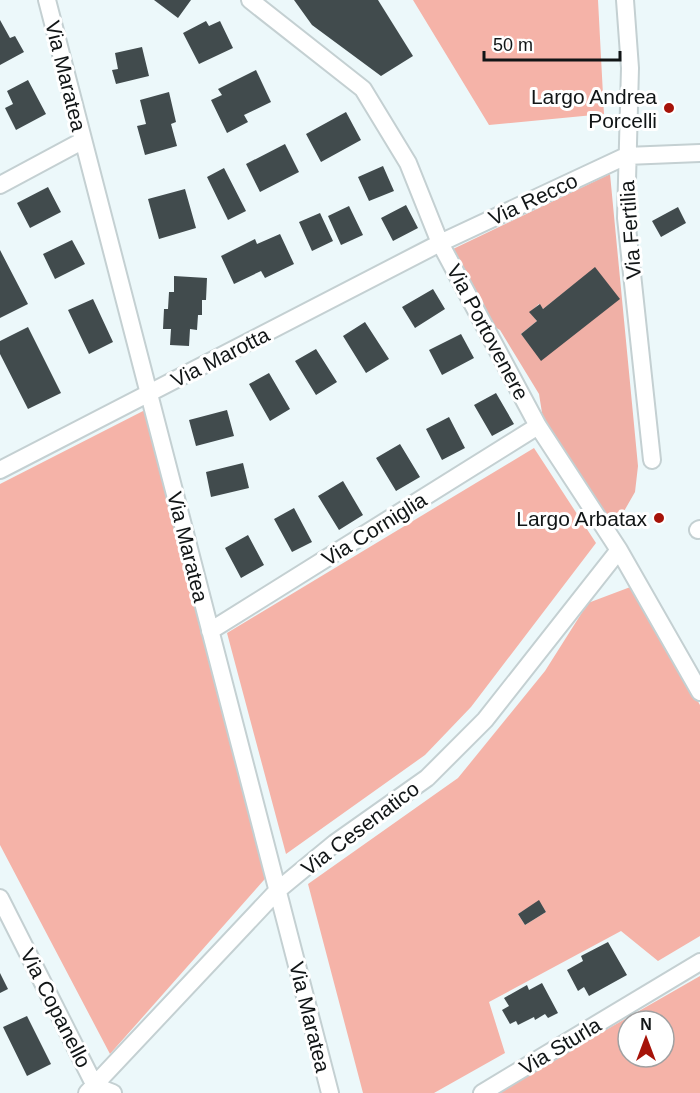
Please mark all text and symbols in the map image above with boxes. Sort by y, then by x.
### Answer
street label: Via Maratea [41,18,91,134]
scale bar [484,24,620,62]
text: 50 m [493,35,533,55]
place label: Largo Andrea Porcelli [531,85,657,132]
marker: Largo Andrea Porcelli [662,101,676,115]
street label: Via Recco [485,168,581,230]
street label: Via Fertilia [615,180,645,280]
street label: Via Portovenere [443,260,533,404]
street label: Via Marotta [167,322,273,392]
street label: Via Corniglia [318,488,431,570]
street label: Via Maratea [163,489,213,605]
place label: Largo Arbatax [516,507,647,530]
marker: Largo Arbatax [652,511,666,525]
street label: Via Cesenatico [297,776,423,880]
street label: Via Copanello [16,945,96,1071]
street label: Via Maratea [285,959,335,1075]
north arrow [616,1009,676,1069]
street label: Via Sturla [515,1013,605,1079]
text: N [640,1016,652,1033]

